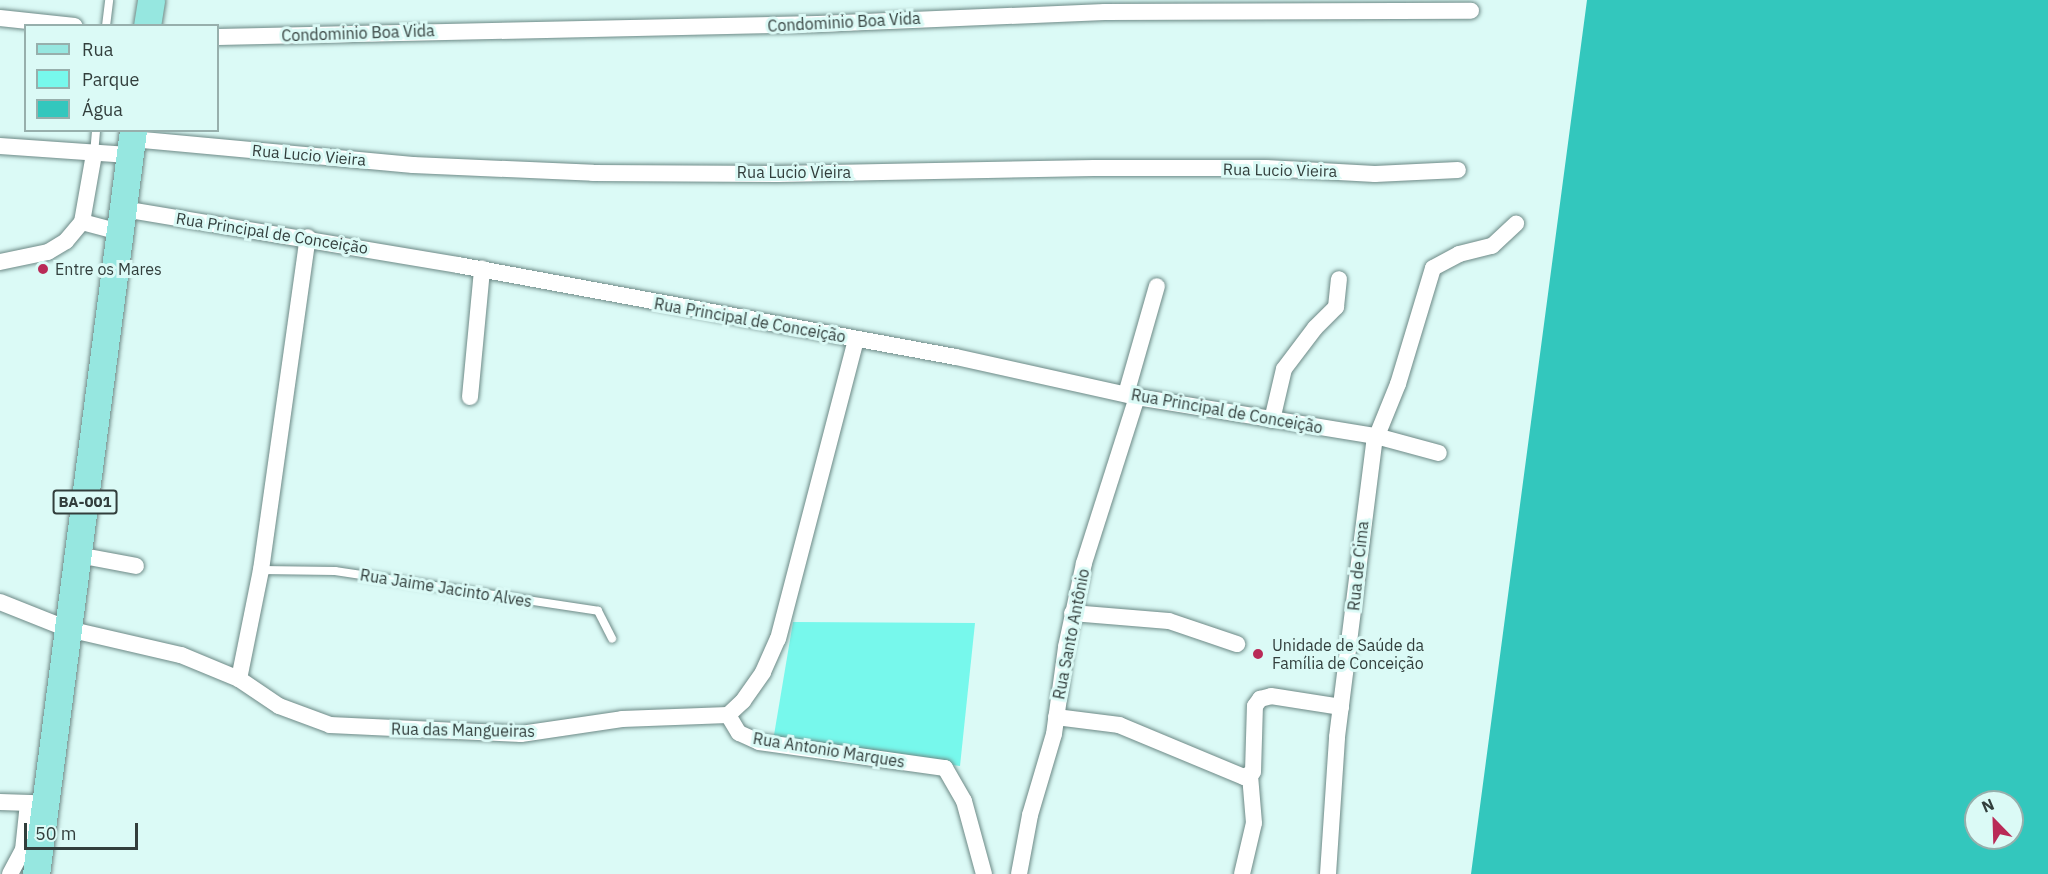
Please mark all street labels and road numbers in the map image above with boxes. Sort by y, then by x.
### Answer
street label: Condominio Boa Vida [767,8,921,36]
street label: Condominio Boa Vida [281,21,435,45]
street label: Rua Lucio Vieira [251,140,367,170]
street label: Rua Lucio Vieira [1223,159,1337,181]
street label: Rua Lucio Vieira [737,162,851,182]
street label: Rua Principal de Conceição [175,208,369,258]
street label: Rua Principal de Conceição [653,294,847,346]
street label: Rua Principal de Conceição [1130,385,1324,437]
road number: BA-001 [52,490,118,514]
street label: Rua de Cima [1344,520,1372,612]
street label: Rua Jaime Jacinto Alves [359,565,533,611]
street label: Rua Santo Antônio [1049,567,1093,701]
street label: Rua das Mangueiras [391,719,535,741]
street label: Rua Antonio Marques [752,729,906,771]

